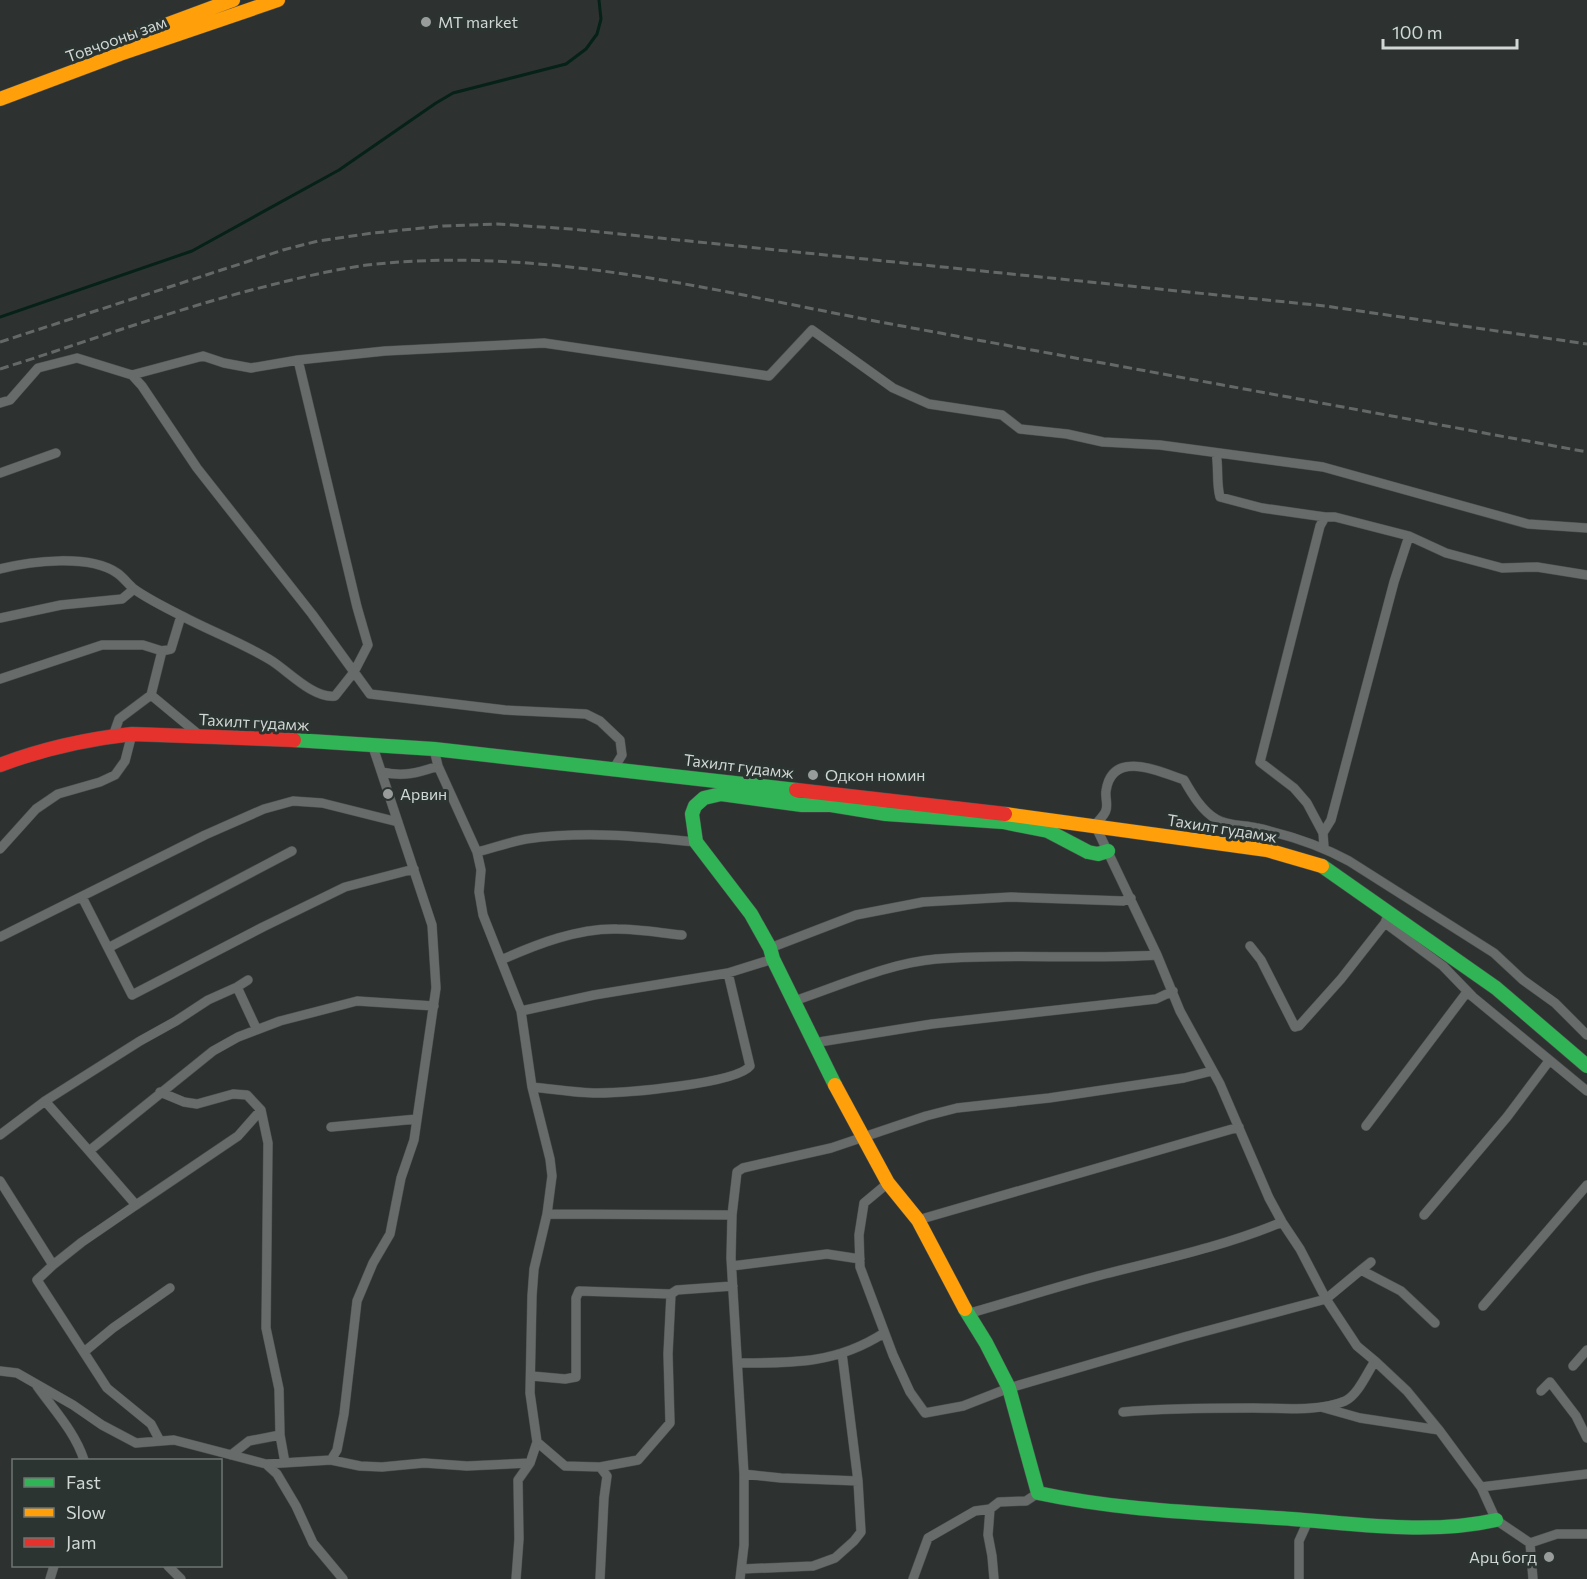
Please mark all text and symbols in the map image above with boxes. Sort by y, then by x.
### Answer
street label: Товчооны зам [63,11,169,66]
place label: MT market [438,12,518,31]
scale bar [1383,12,1516,50]
marker: MT market [419,15,433,29]
text: 100 m [1392,21,1442,43]
street label: Тахилт гудамж [198,709,310,734]
street label: Тахилт гудамж [683,749,796,782]
place label: Одкон номин [825,765,925,784]
marker: Одкон номин [806,768,820,782]
place label: Арвин [400,784,447,803]
marker: Арвин [381,787,395,801]
street label: Тахилт гудамж [1166,809,1279,846]
legend [12,1459,222,1567]
text: Fast [66,1471,101,1493]
text: Slow [66,1501,106,1523]
text: Jam [66,1531,96,1553]
place label: Арц богд [1469,1547,1538,1566]
marker: Арц богд [1542,1550,1556,1564]

